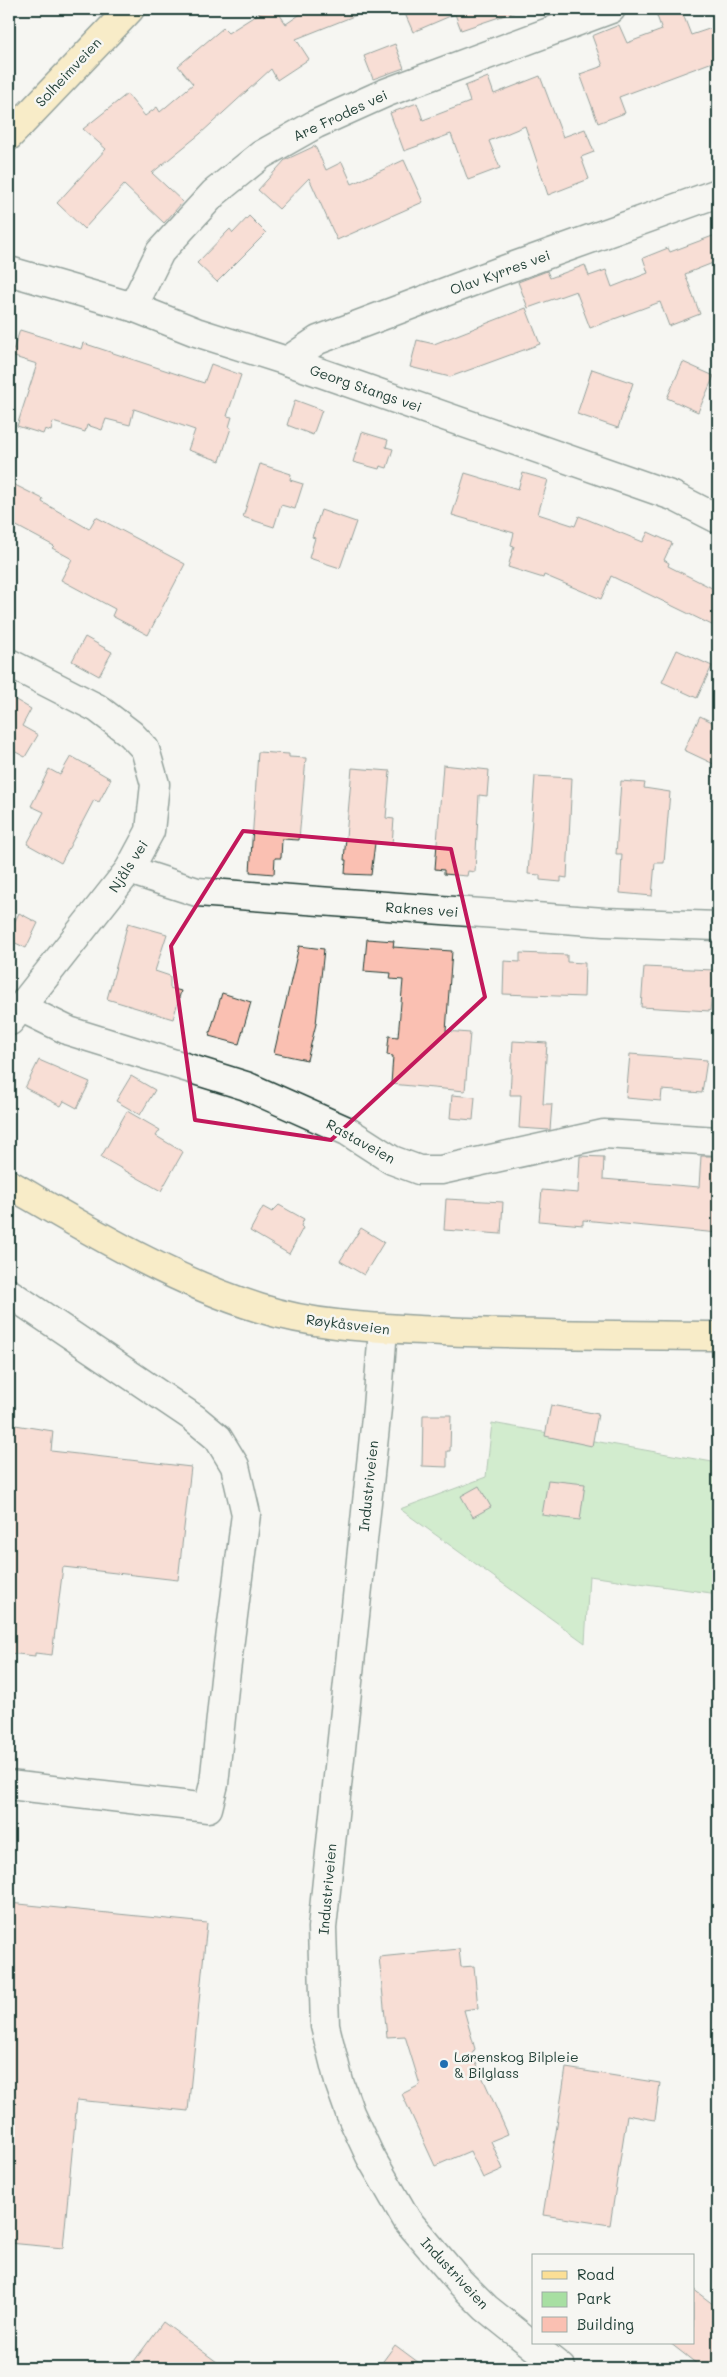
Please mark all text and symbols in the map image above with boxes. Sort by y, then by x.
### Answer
street label: Solheimveien [31,33,105,111]
street label: Are Frodes vei [290,85,390,145]
street label: Olav Kyrres vei [447,245,553,299]
street label: Georg Stangs vei [307,360,425,416]
street label: Njåls vei [104,836,152,896]
street label: Raknes vei [385,897,459,921]
street label: Rastaveien [323,1114,399,1168]
street label: Røykåsveien [305,1309,391,1339]
street label: Industriveien [354,1440,382,1532]
street label: Industriveien [314,1843,340,1935]
place label: Lørenskog Bilpleie & Bilglass [454,2047,579,2082]
marker: Lørenskog Bilpleie & Bilglass [438,2058,450,2070]
street label: Industriveien [417,2233,493,2313]
legend [532,2254,694,2344]
text: Road [577,2264,614,2284]
text: Park [577,2288,611,2308]
text: Building [577,2314,634,2334]

